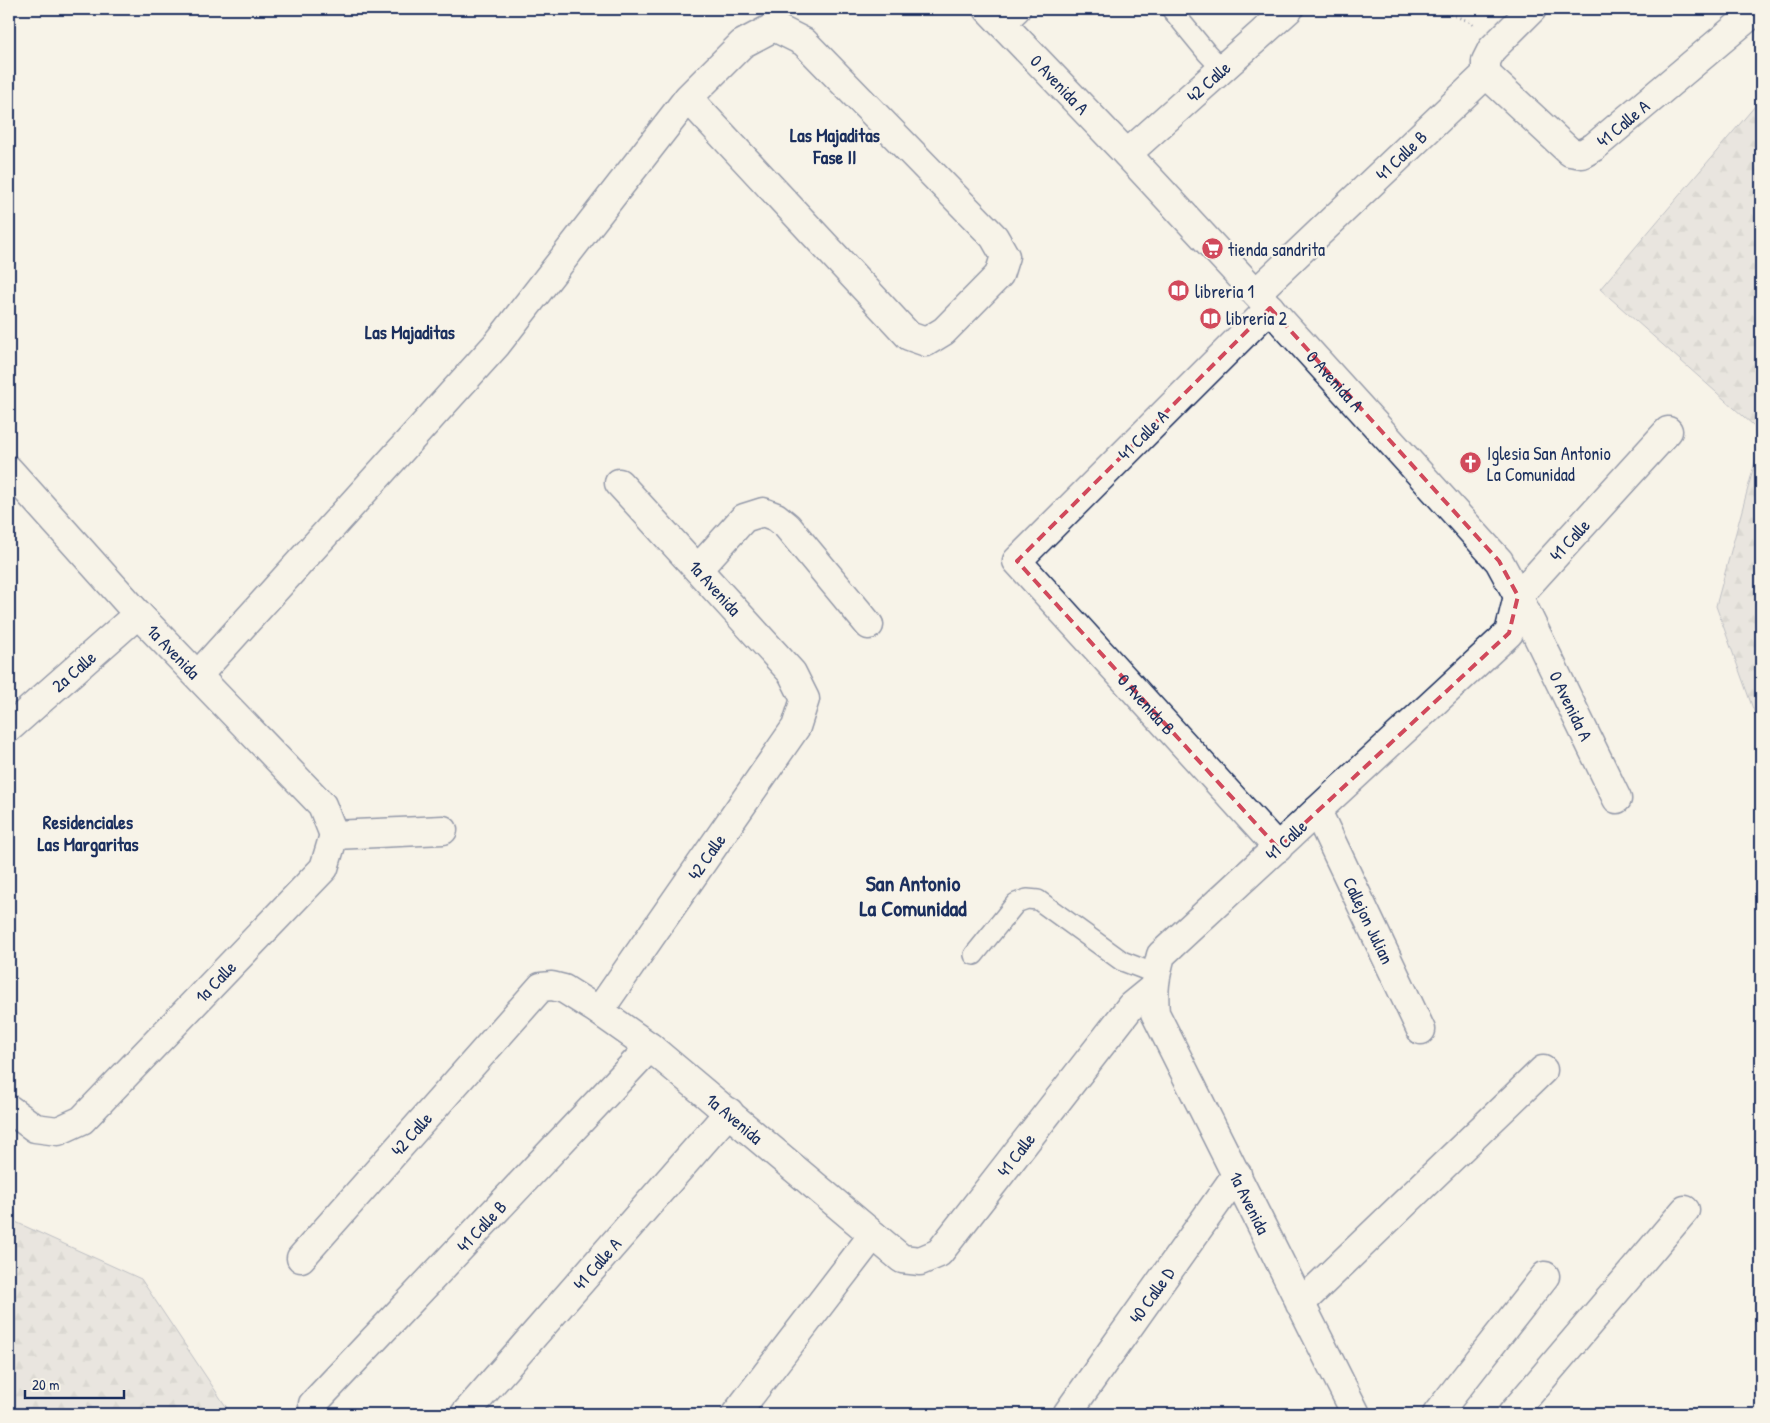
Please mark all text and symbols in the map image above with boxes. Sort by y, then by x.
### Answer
street label: 0 Avenida A [1025,48,1095,120]
street label: 42 Calle [1181,55,1236,108]
street label: 41 Calle A [1591,93,1655,153]
district label: Las Majaditas Fase II [790,122,881,170]
street label: 41 Calle B [1370,124,1432,186]
supermarket icon: tienda sandrita [1200,237,1224,261]
place label: tienda sandrita [1228,237,1325,262]
library icon: libreria 1 [1167,279,1191,303]
place label: libreria 1 [1195,279,1254,304]
library icon: libreria 2 [1198,306,1222,330]
place label: libreria 2 [1226,306,1287,331]
district label: Las Majaditas [365,319,456,345]
street label: 0 Avenida A [1301,345,1370,417]
street label: 41 Calle A [1112,404,1174,466]
place label: Iglesia San Antonio La Comunidad [1487,441,1611,487]
church icon: Iglesia San Antonio La Comunidad [1459,451,1483,475]
street label: 41 Calle [1543,513,1595,566]
street label: 1a Avenida [683,555,747,621]
street label: 1a Avenida [142,618,206,684]
street label: 2a Calle [46,645,101,697]
street label: 0 Avenida A [1543,667,1599,745]
street label: 0 Avenida B [1113,668,1181,740]
district label: Residenciales Las Margaritas [37,809,139,858]
street label: 41 Calle [1259,814,1313,866]
street label: 42 Calle [681,828,731,885]
district label: San Antonio La Comunidad [859,868,967,923]
street label: Callejon Julian [1338,873,1400,968]
street label: 1a Calle [189,955,241,1008]
street label: 1a Avenida [701,1087,769,1150]
street label: 42 Calle [385,1106,437,1161]
street label: 41 Calle [991,1127,1041,1182]
street label: 1a Avenida [1224,1167,1276,1238]
street label: 41 Calle B [451,1195,512,1257]
street label: 41 Calle A [567,1232,627,1295]
street label: 40 Calle D [1123,1261,1180,1328]
scale bar [25,1368,124,1400]
text: 20 m [32,1374,59,1395]

